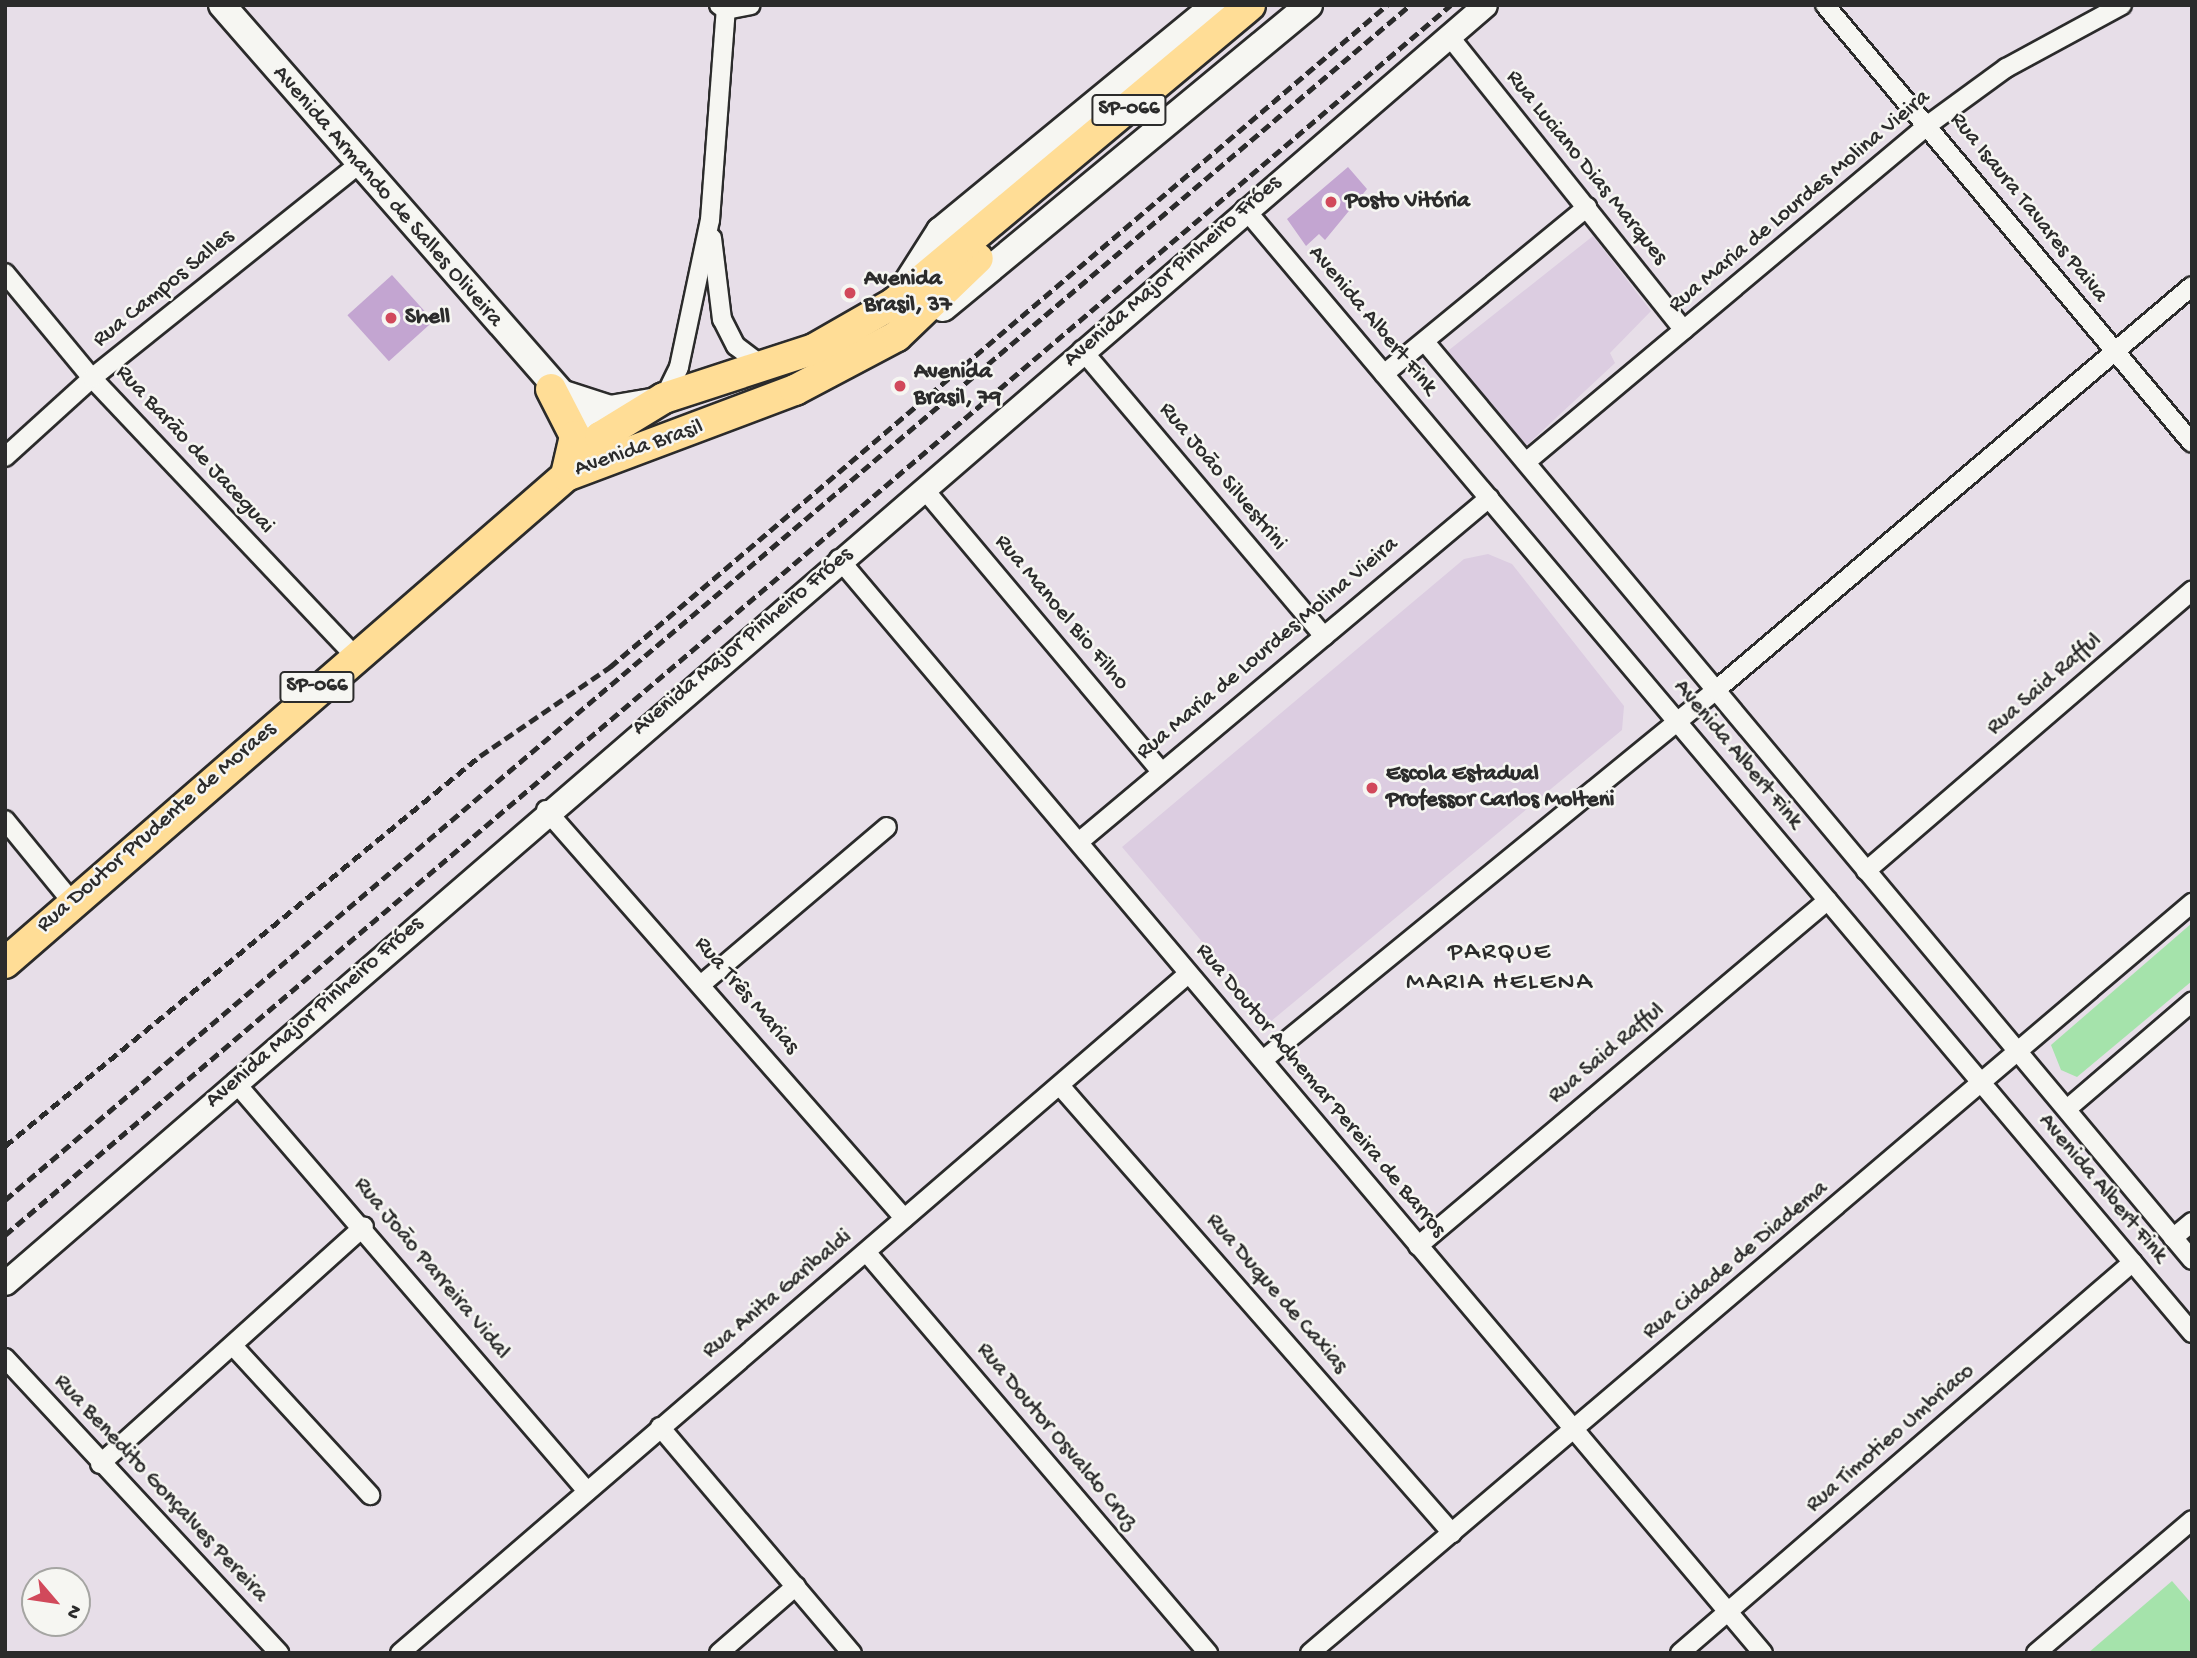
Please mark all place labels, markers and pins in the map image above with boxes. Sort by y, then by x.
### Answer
place label: Posto Vitória [1345,188,1470,216]
marker: Posto Vitória [1323,194,1339,210]
place label: Avenida Brasil, 37 [864,266,952,320]
marker: Avenida Brasil, 37 [842,285,858,301]
place label: Shell [405,304,450,332]
marker: Shell [383,310,399,326]
place label: Avenida Brasil, 79 [914,359,1001,413]
marker: Avenida Brasil, 79 [892,378,908,394]
place label: Escola Estadual Professor Carlos Molteni [1386,761,1615,815]
marker: Escola Estadual Professor Carlos Molteni [1364,780,1380,796]

